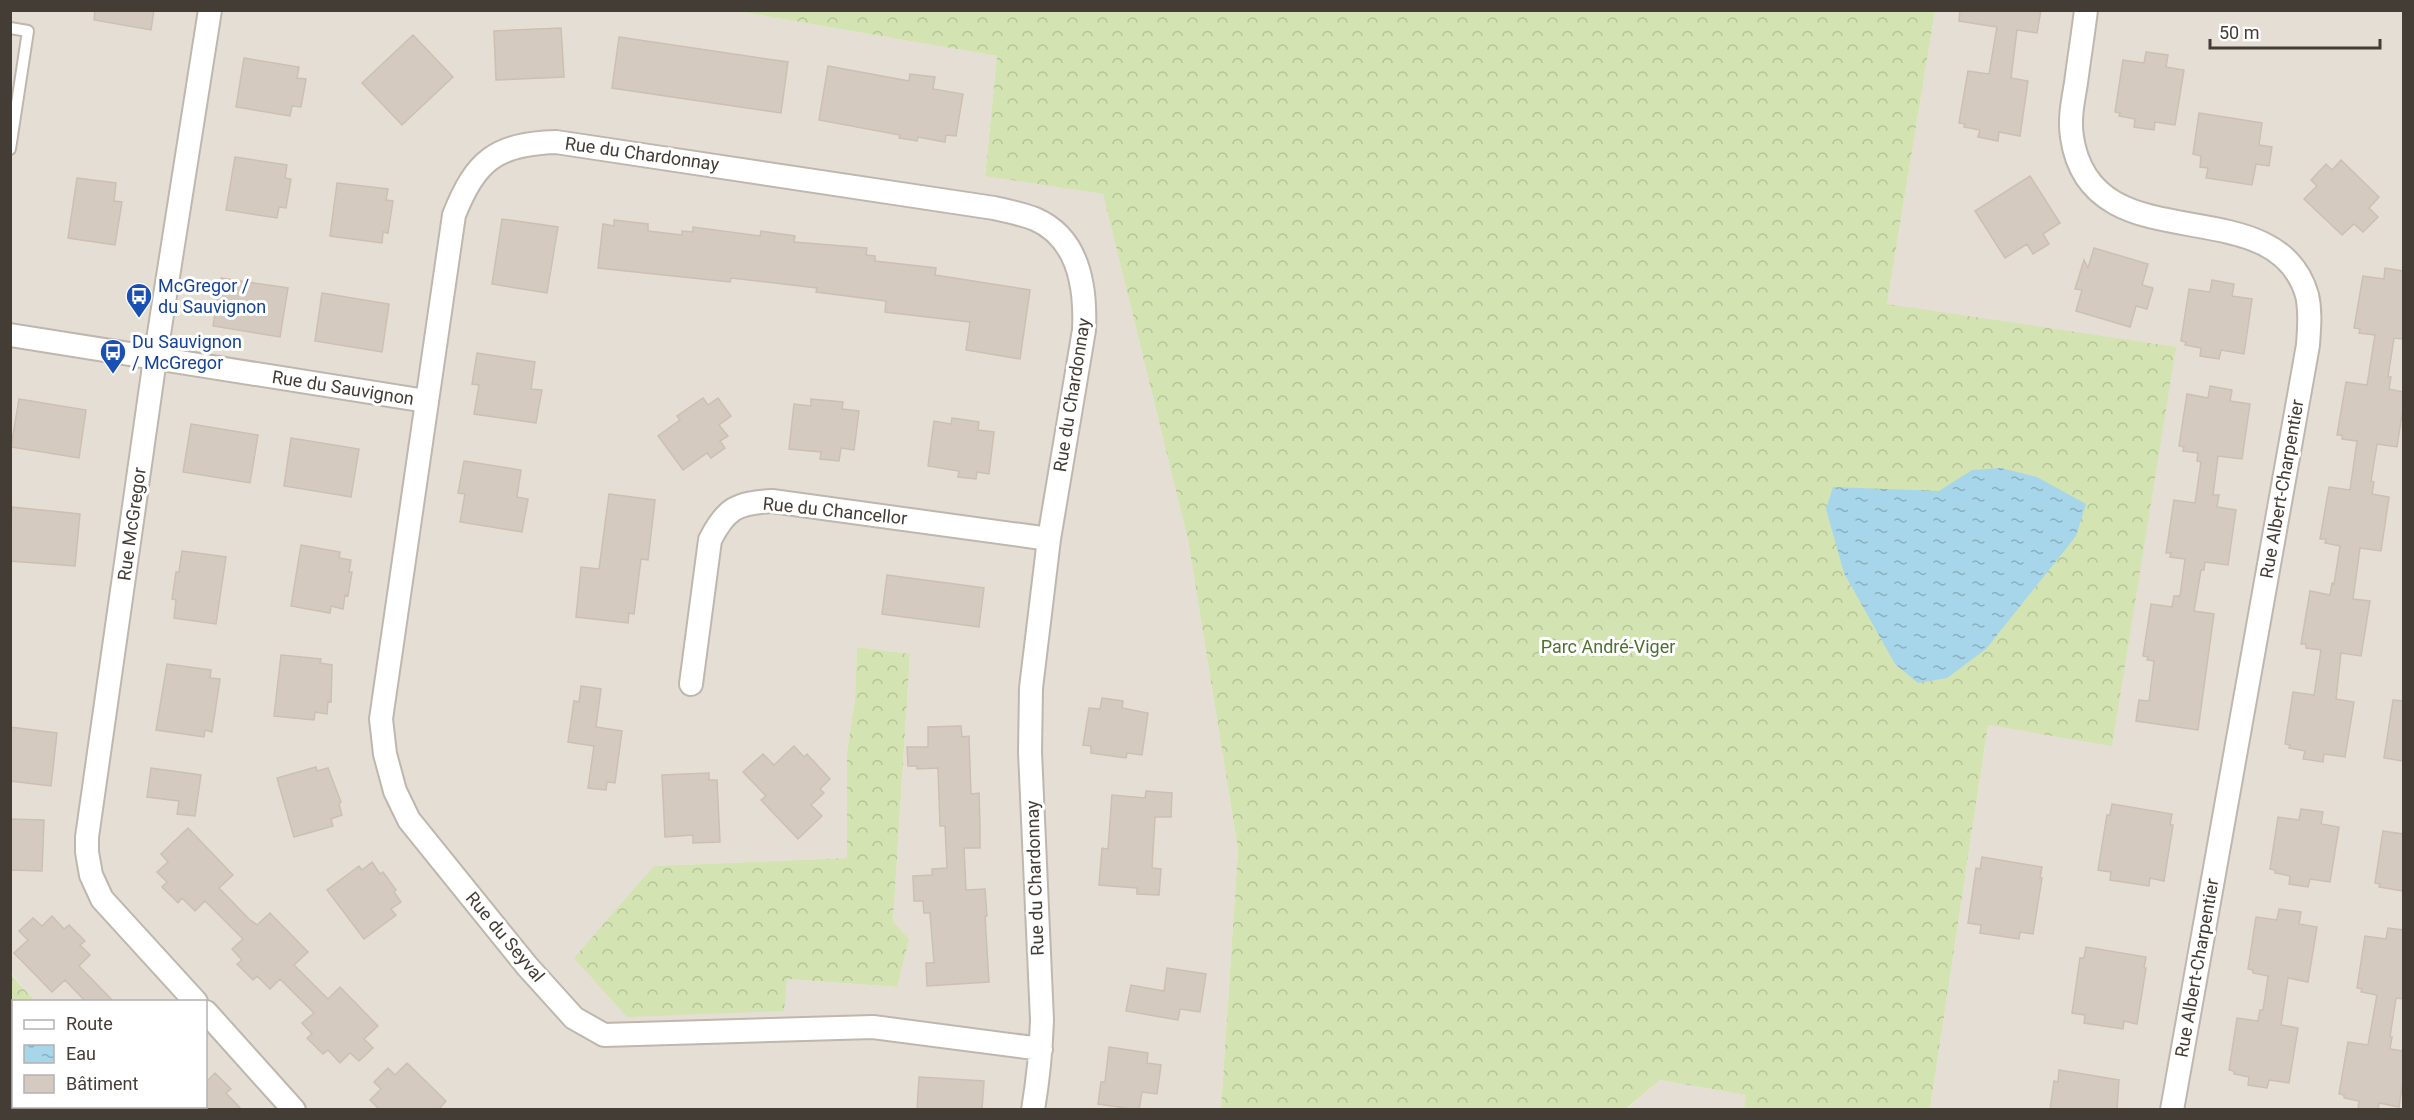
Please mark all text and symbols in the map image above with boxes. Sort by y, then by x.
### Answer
scale bar [2210,12,2380,50]
text: 50 m [2219,22,2259,43]
street label: Rue du Chardonnay [564,132,721,175]
place label: McGregor / du Sauvignon [158,275,266,317]
bus stop icon: McGregor / du Sauvignon [124,281,154,319]
street label: Rue du Chardonnay [1049,316,1094,473]
place label: Du Sauvignon / McGregor [132,331,242,373]
bus stop icon: Du Sauvignon / McGregor [98,337,128,375]
street label: Rue du Sauvignon [271,366,416,409]
street label: Rue Albert-Charpentier [2255,398,2308,580]
street label: Rue McGregor [113,466,150,582]
street label: Rue du Chancellor [762,492,908,529]
park label: Parc André-Viger [1541,636,1675,657]
street label: Rue du Chardonnay [1021,800,1048,956]
street label: Rue Albert-Charpentier [2170,877,2223,1059]
street label: Rue du Seyval [462,887,549,986]
legend [12,1000,207,1108]
text: Route [66,1013,113,1034]
text: Eau [66,1043,96,1064]
text: Bâtiment [66,1073,139,1094]

